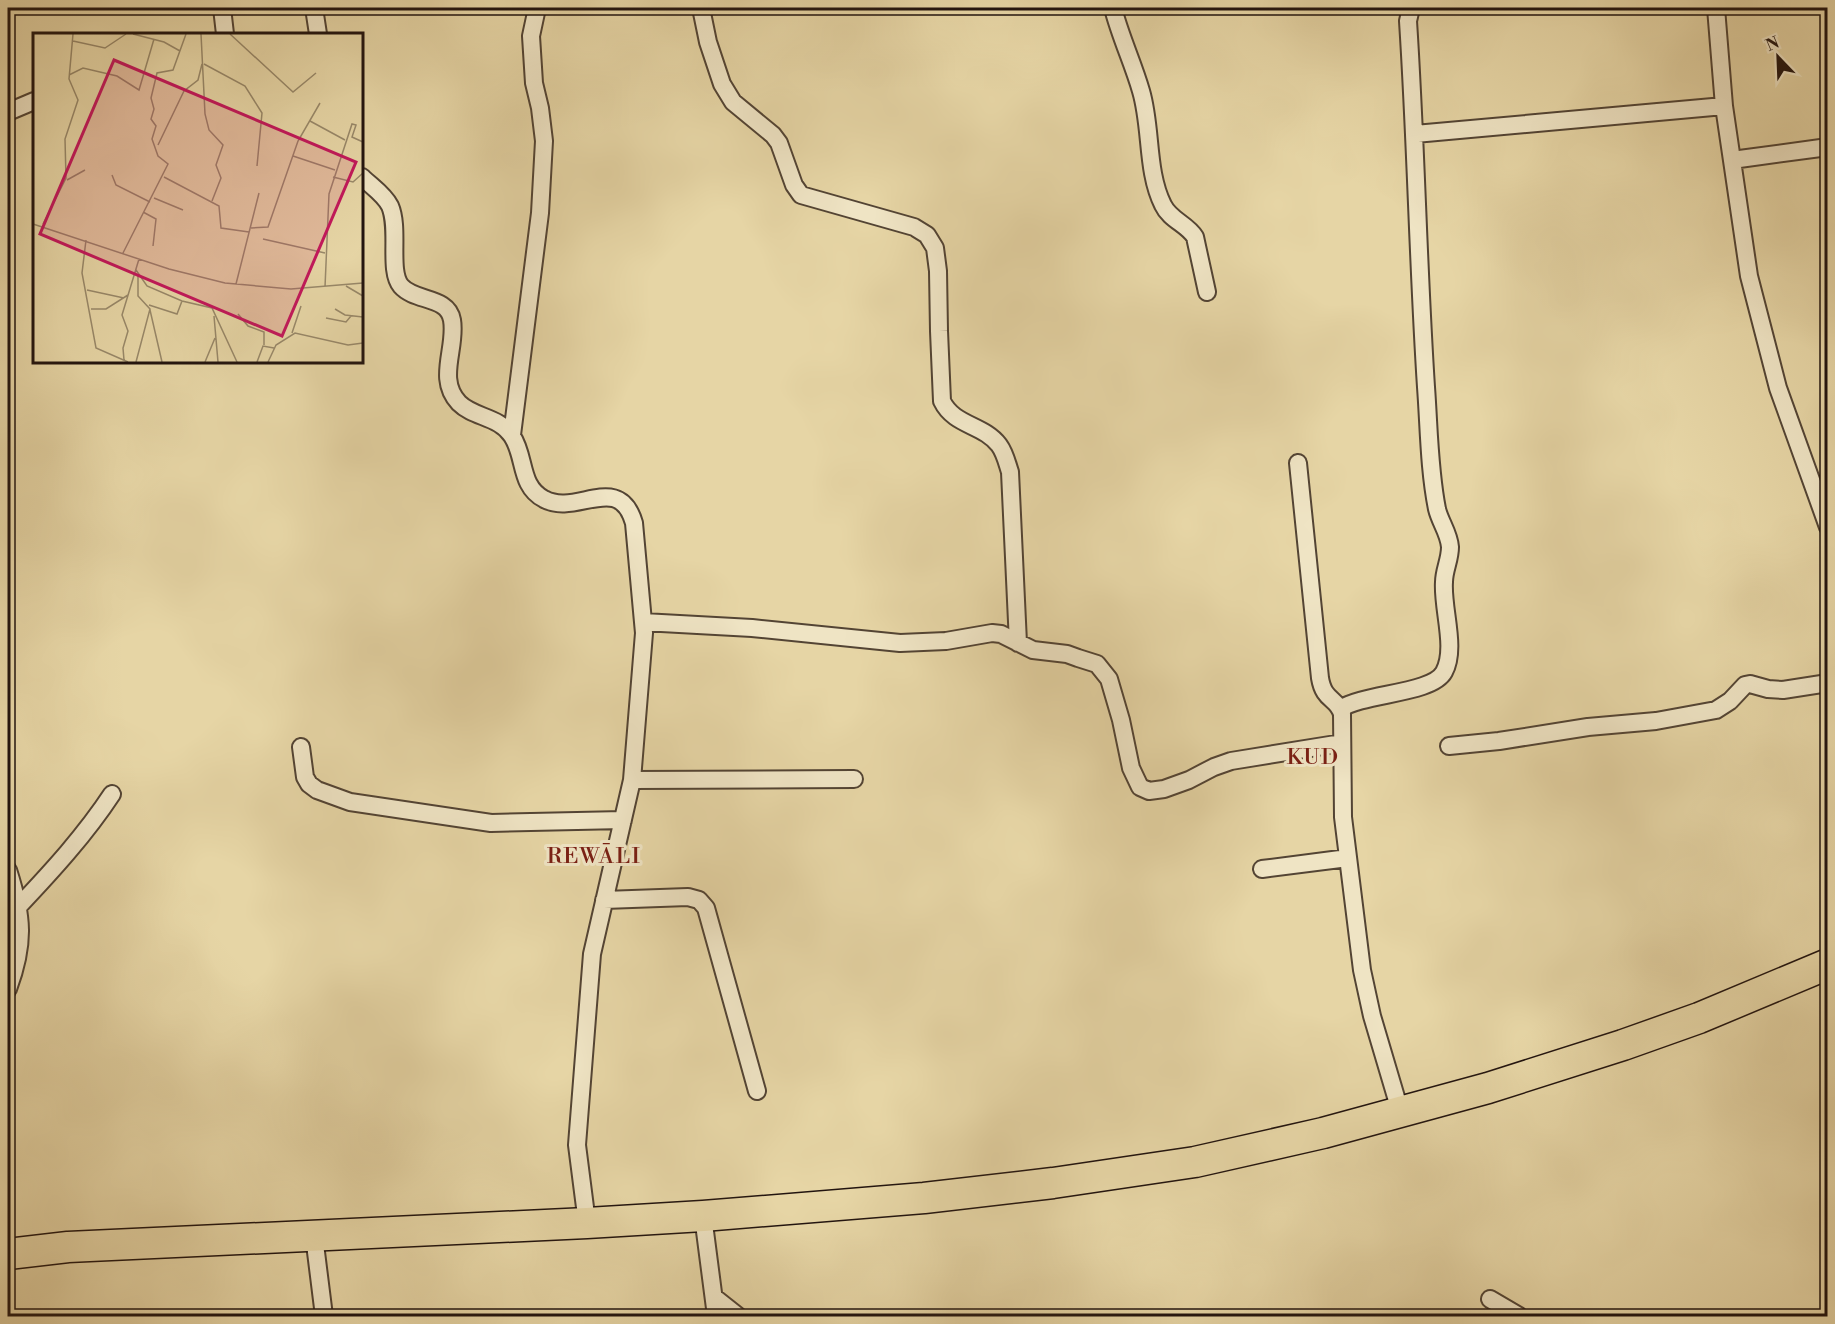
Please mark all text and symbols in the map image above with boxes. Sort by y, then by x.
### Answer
north arrow [1748,27,1808,87]
text: N [1763,32,1783,56]
inset map [33,33,363,363]
district label: KUD [1286,744,1340,771]
district label: REWĀLI [547,842,641,870]

